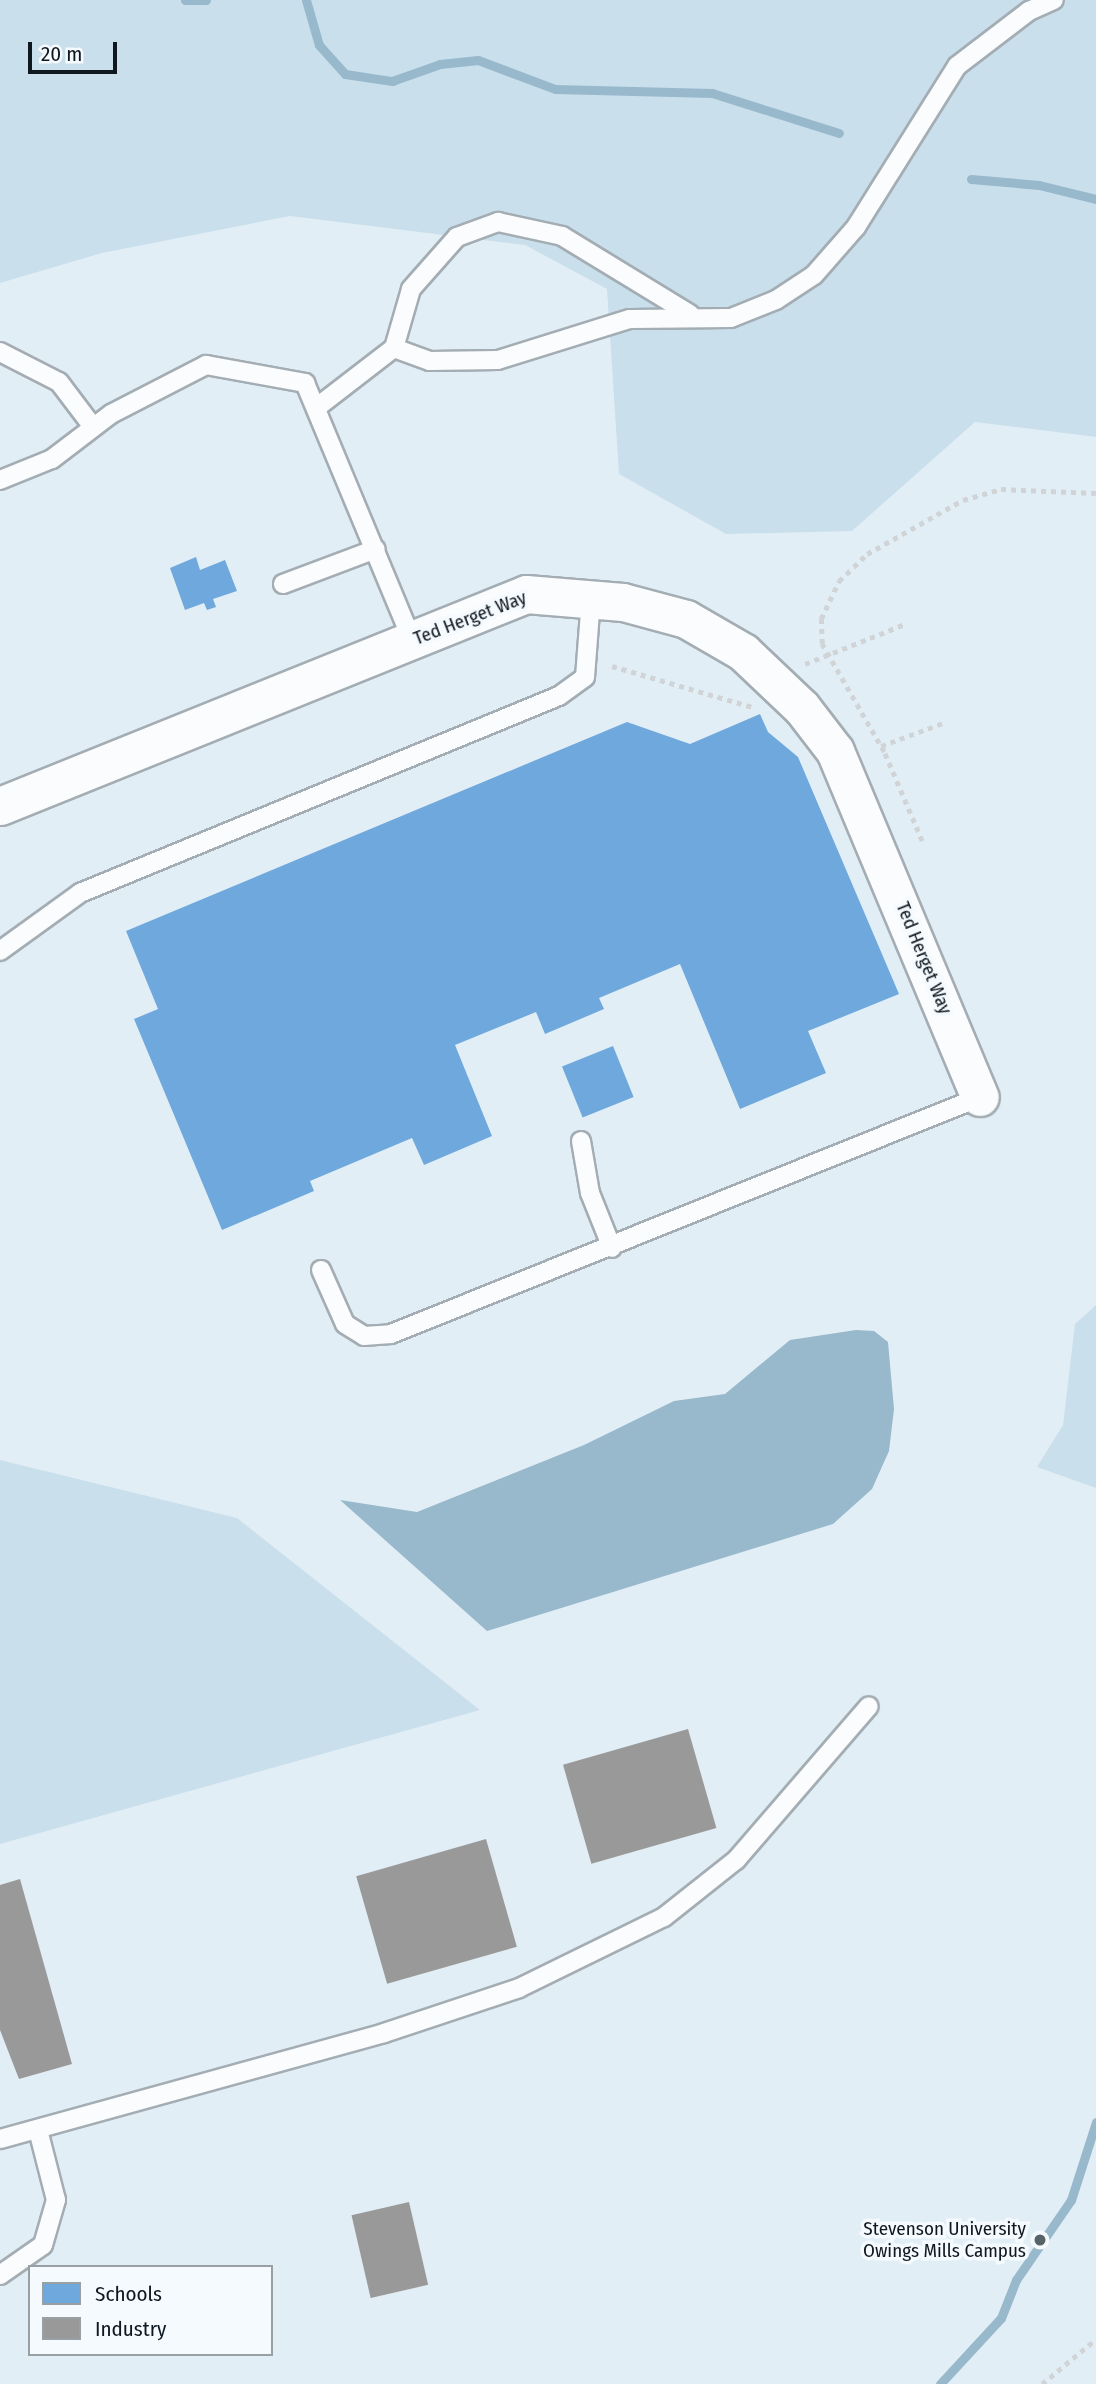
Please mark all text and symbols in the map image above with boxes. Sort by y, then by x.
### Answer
scale bar [32,28,121,72]
text: 20 m [41,41,82,67]
street label: Ted Herget Way [410,586,530,650]
street label: Ted Herget Way [891,899,957,1017]
place label: Stevenson University Owings Mills Campus [863,2218,1026,2262]
marker: Stevenson University Owings Mills Campus [1032,2232,1048,2248]
legend [28,2265,273,2356]
text: Schools [95,2281,162,2307]
text: Industry [95,2316,166,2342]

